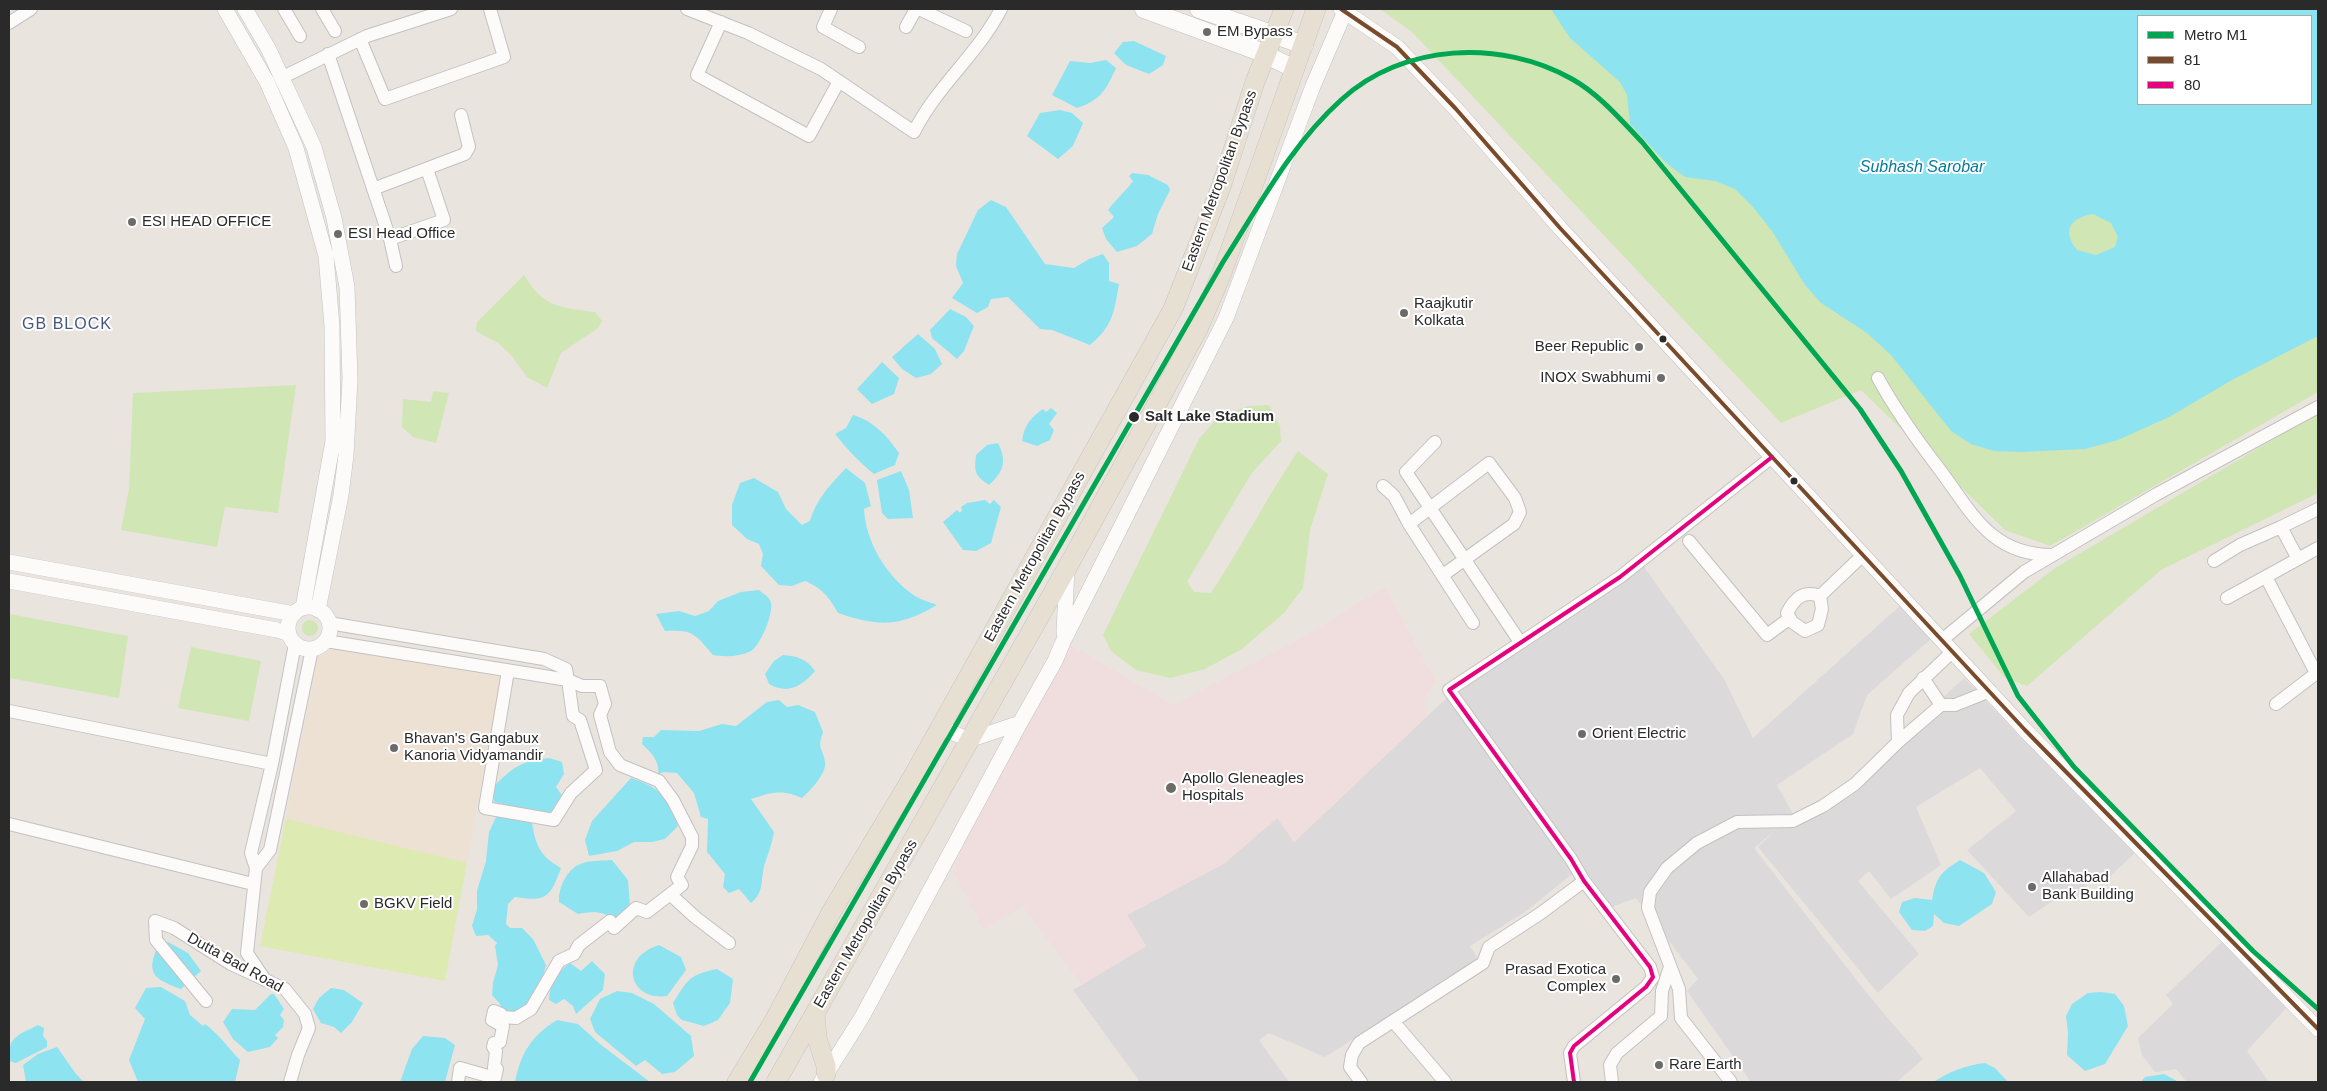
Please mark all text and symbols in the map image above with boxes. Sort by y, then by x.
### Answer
legend [2137,15,2312,105]
place label: EM Bypass [1217,23,1293,41]
marker: EM Bypass [1201,26,1213,38]
text: Metro M1 [2184,26,2247,43]
text: 81 [2184,51,2201,68]
text: 80 [2184,76,2201,93]
street label: Eastern Metropolitan Bypass [1179,88,1261,274]
water label: Subhash Sarobar [1860,158,1984,178]
place label: ESI HEAD OFFICE [142,213,271,231]
marker: ESI HEAD OFFICE [126,216,138,228]
place label: ESI Head Office [348,225,455,243]
marker: ESI Head Office [332,228,344,240]
place label: Raajkutir Kolkata [1414,295,1473,330]
marker: Raajkutir Kolkata [1398,307,1410,319]
district label: GB BLOCK [21,315,113,335]
unlabelled marker [1658,334,1668,344]
place label: Beer Republic [1535,338,1629,356]
marker: Beer Republic [1633,341,1645,353]
place label: INOX Swabhumi [1540,369,1651,387]
marker: INOX Swabhumi [1655,372,1667,384]
place label: Salt Lake Stadium [1145,408,1274,426]
marker: Salt Lake Stadium [1127,410,1141,424]
street label: Eastern Metropolitan Bypass [981,469,1089,645]
unlabelled marker [1789,476,1799,486]
place label: Orient Electric [1592,725,1686,743]
marker: Orient Electric [1576,728,1588,740]
place label: Bhavan's Gangabux Kanoria Vidyamandir [404,730,543,765]
marker: Bhavan's Gangabux Kanoria Vidyamandir [388,742,400,754]
place label: Apollo Gleneagles Hospitals [1182,770,1304,805]
marker: Apollo Gleneagles Hospitals [1164,781,1178,795]
street label: Eastern Metropolitan Bypass [810,836,922,1012]
place label: Allahabad Bank Building [2042,869,2134,904]
marker: Allahabad Bank Building [2026,881,2038,893]
place label: BGKV Field [374,895,452,913]
marker: BGKV Field [358,898,370,910]
street label: Dutta Bad Road [184,929,286,997]
place label: Prasad Exotica Complex [1505,961,1606,996]
marker: Prasad Exotica Complex [1610,973,1622,985]
place label: Rare Earth [1669,1056,1742,1074]
marker: Rare Earth [1653,1059,1665,1071]

